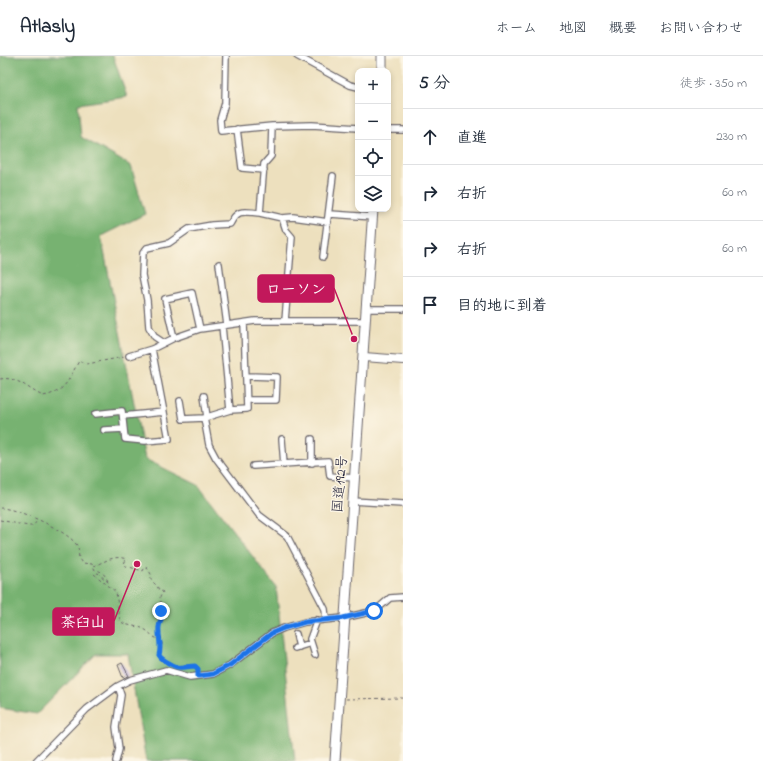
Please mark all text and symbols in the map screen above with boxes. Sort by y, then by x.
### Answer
text: Atlasly [20,14,75,41]
text: ホーム [496,18,537,39]
text: 地図 [559,18,587,39]
text: 概要 [609,18,637,39]
text: お問い合わせ [659,18,743,39]
map controls [355,68,391,212]
button: + [355,68,391,104]
text: 5 分 [419,71,450,96]
text: 徒歩 · 350 m [680,74,747,93]
button: − [355,104,391,140]
icon: ahead [419,126,441,148]
text: 直進 [457,127,487,149]
text: 230 m [716,127,747,146]
button: locate [355,140,391,176]
button: layers [355,176,391,212]
icon: right [419,182,441,204]
text: 右折 [457,183,487,205]
text: 60 m [722,183,747,202]
icon: right [419,238,441,260]
text: 右折 [457,239,487,261]
text: 60 m [722,239,747,258]
callout: ローソン [258,275,334,302]
text: ローソン [266,279,326,301]
icon: arrive [419,294,441,316]
text: 目的地に到着 [457,295,547,317]
street label: 国道192号 [328,455,353,514]
route end [152,602,170,620]
route start [365,602,383,620]
callout: 茶臼山 [53,608,114,635]
text: 茶臼山 [60,612,106,634]

